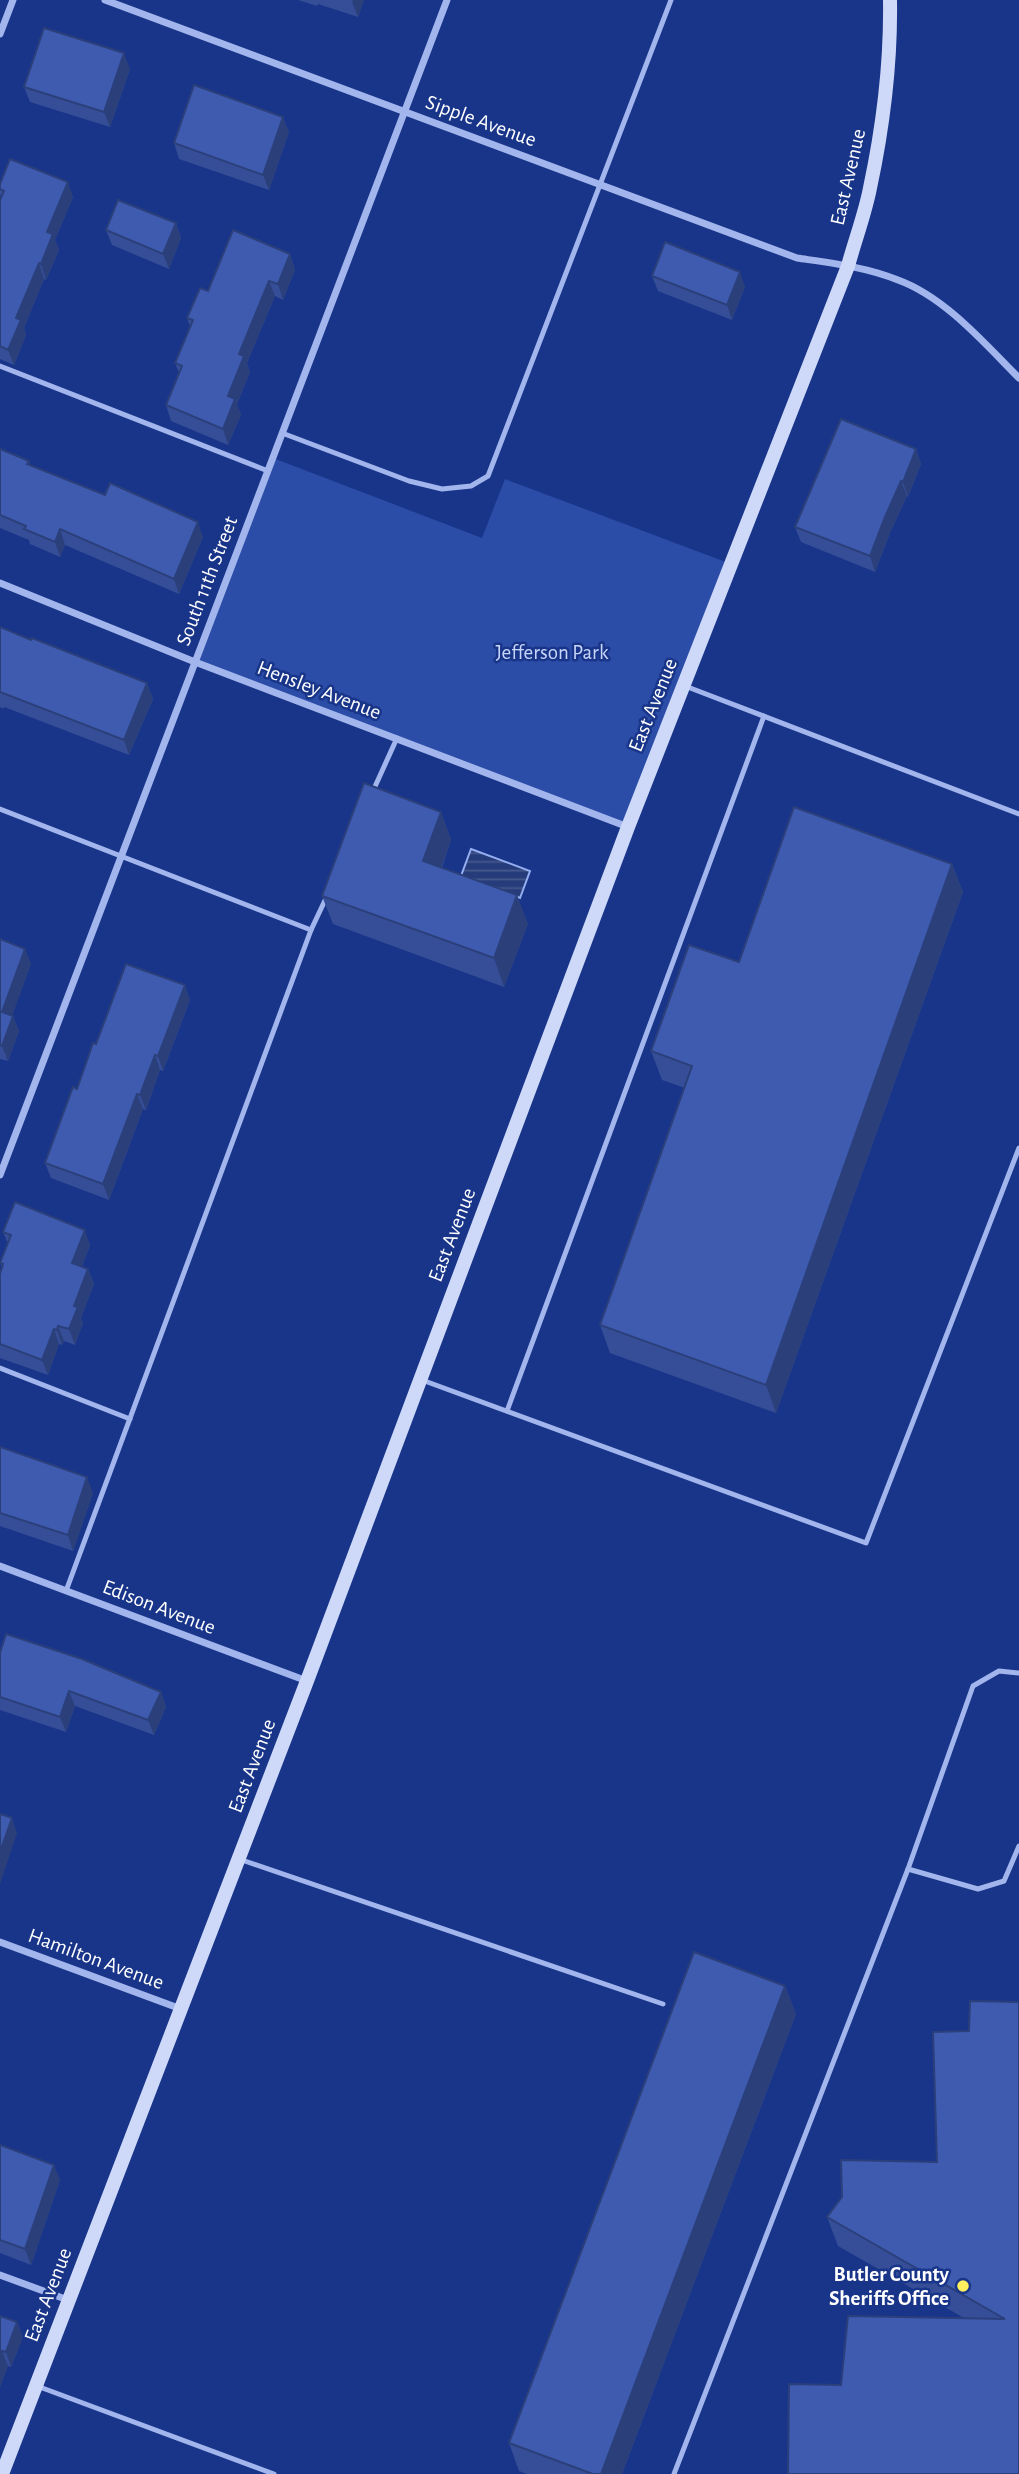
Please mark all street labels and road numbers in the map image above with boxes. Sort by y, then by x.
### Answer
street label: Sipple Avenue [423,91,539,151]
street label: East Avenue [827,127,869,227]
street label: South 11th Street [173,513,241,649]
street label: East Avenue [625,655,681,755]
street label: Hensley Avenue [254,657,384,723]
street label: East Avenue [425,1185,479,1285]
street label: Edison Avenue [100,1576,218,1638]
street label: East Avenue [225,1716,279,1816]
street label: Hamilton Avenue [25,1925,167,1993]
street label: East Avenue [21,2245,75,2345]

